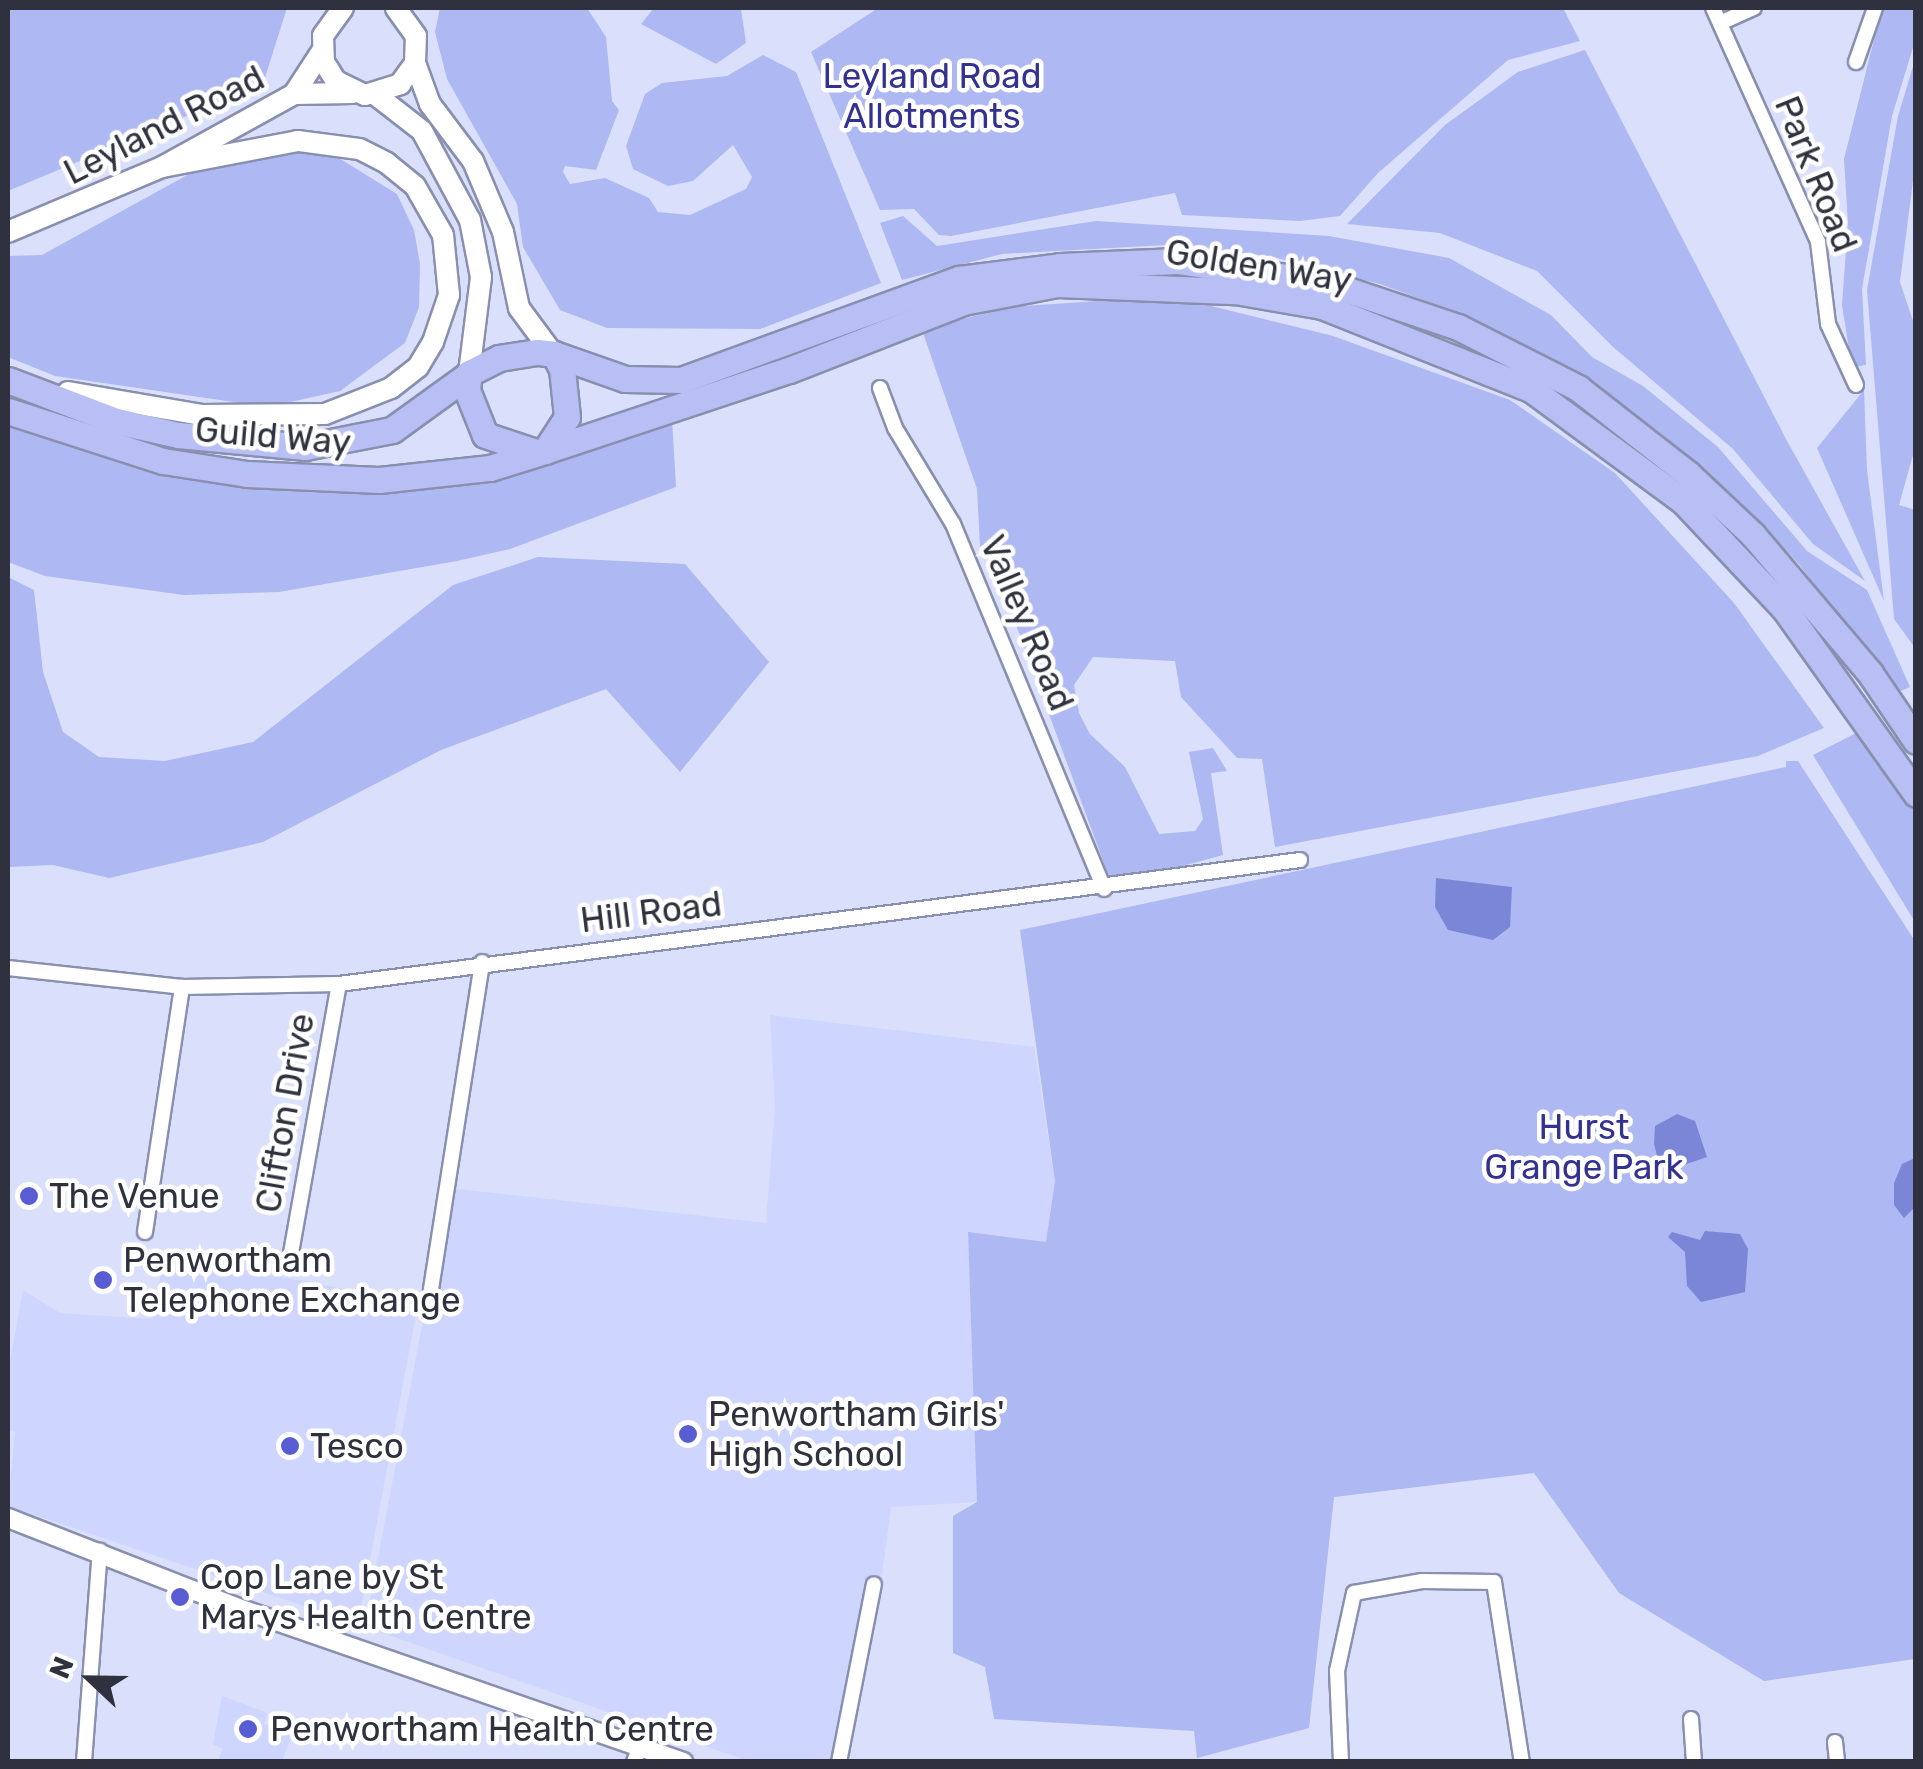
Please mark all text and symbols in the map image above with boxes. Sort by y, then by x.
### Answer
park label: Leyland Road Allotments [823,55,1041,137]
street label: Leyland Road [57,57,271,193]
street label: Park Road [1766,90,1866,258]
street label: Golden Way [1163,231,1355,301]
street label: Guild Way [193,408,353,464]
street label: Valley Road [971,529,1083,717]
street label: Hill Road [578,883,724,941]
street label: Clifton Drive [247,1010,323,1216]
park label: Hurst Grange Park [1484,1106,1684,1188]
place label: The Venue [49,1175,221,1217]
marker: The Venue [18,1185,40,1207]
place label: Penwortham Telephone Exchange [123,1239,460,1321]
marker: Penwortham Telephone Exchange [92,1269,114,1291]
place label: Penwortham Girls' High School [708,1393,1005,1475]
marker: Penwortham Girls' High School [677,1423,699,1445]
place label: Tesco [310,1425,404,1467]
marker: Tesco [279,1435,301,1457]
place label: Cop Lane by St Marys Health Centre [200,1556,532,1638]
marker: Cop Lane by St Marys Health Centre [169,1586,191,1608]
north arrow [40,1629,140,1729]
text: N [43,1652,81,1683]
place label: Penwortham Health Centre [270,1708,714,1750]
marker: Penwortham Health Centre [235,1716,261,1742]

